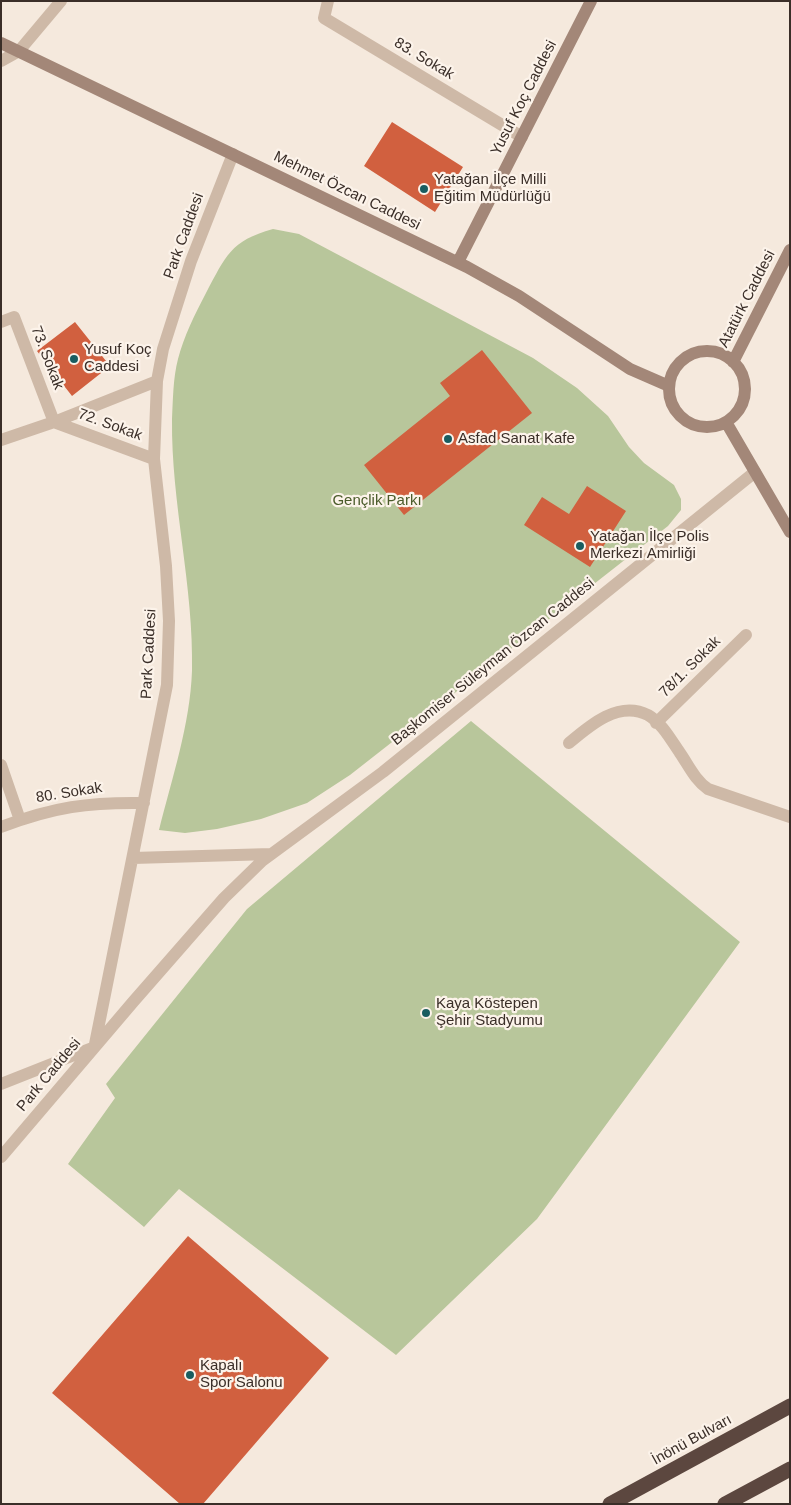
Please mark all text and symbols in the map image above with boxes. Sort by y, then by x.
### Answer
street label: 83. Sokak [391,34,457,84]
street label: Yusuf Koç Caddesi [487,37,561,159]
street label: Mehmet Özcan Caddesi [271,148,423,234]
place label: Yatağan İlçe Milli Eğitim Müdürlüğü [434,171,551,206]
marker: Yatağan İlçe Milli Eğitim Müdürlüğü [418,183,430,195]
street label: Park Caddesi [160,191,208,281]
street label: Atatürk Caddesi [715,247,779,351]
street label: 73. Sokak [27,324,67,392]
place label: Yusuf Koç Caddesi [84,341,152,376]
marker: Yusuf Koç Caddesi [68,353,80,365]
street label: 72. Sokak [76,405,144,445]
place label: Asfad Sanat Kafe [458,430,575,448]
marker: Asfad Sanat Kafe [442,433,454,445]
park label: Gençlik Parkı [332,492,422,510]
place label: Yatağan İlçe Polis Merkezi Amirliği [590,528,709,563]
marker: Yatağan İlçe Polis Merkezi Amirliği [574,540,586,552]
street label: Başkomiser Süleyman Özcan Caddesi [388,574,598,750]
street label: Park Caddesi [138,609,160,699]
street label: 78/1. Sokak [656,633,724,701]
street label: 80. Sokak [35,779,103,807]
place label: Kaya Köstepen Şehir Stadyumu [436,995,543,1030]
marker: Kaya Köstepen Şehir Stadyumu [420,1007,432,1019]
street label: Park Caddesi [13,1035,85,1115]
place label: Kapalı Spor Salonu [200,1357,283,1392]
marker: Kapalı Spor Salonu [184,1369,196,1381]
street label: İnönü Bulvarı [649,1411,735,1469]

